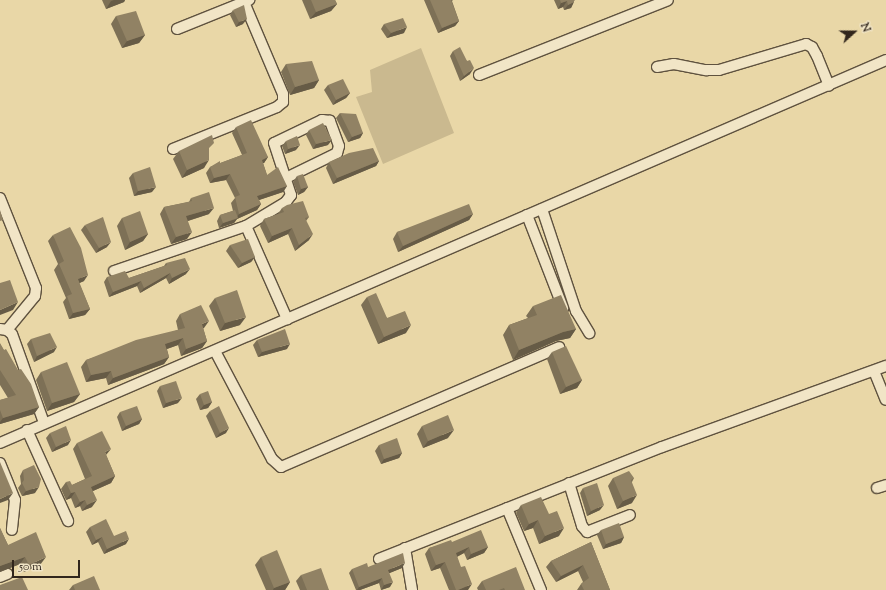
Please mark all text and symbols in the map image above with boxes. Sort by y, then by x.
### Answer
north arrow [834,12,874,52]
text: N [856,21,874,35]
scale bar [14,552,82,578]
text: 50 m [19,558,42,576]

